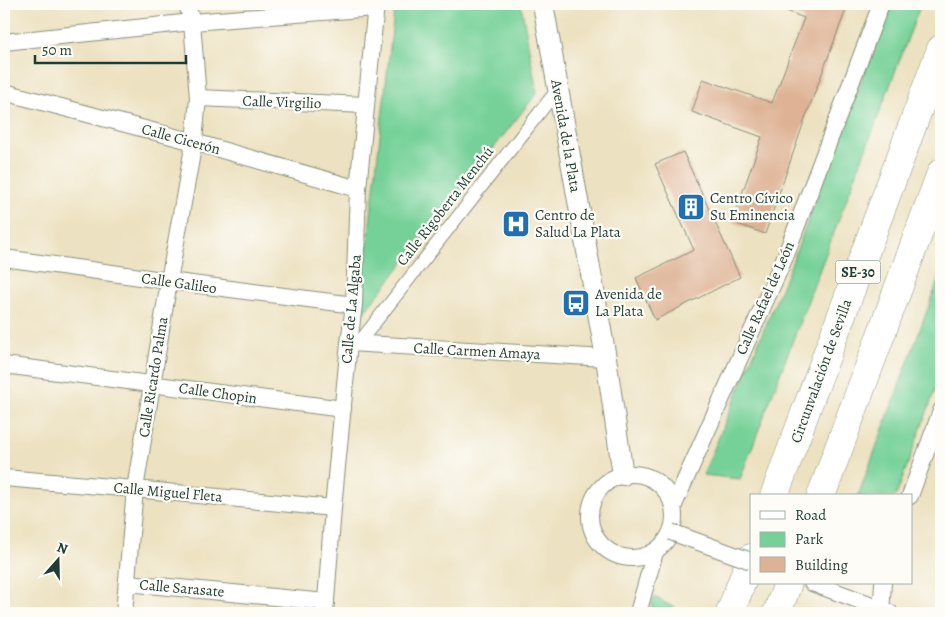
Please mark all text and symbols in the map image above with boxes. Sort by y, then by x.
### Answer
scale bar [35,32,186,64]
text: 50 m [42,40,72,60]
street label: Avenida de la Plata [546,77,586,194]
street label: Calle Virgilio [242,91,322,113]
street label: Calle Cicerón [139,119,223,159]
street label: Calle Rigoberta Menchú [392,141,499,270]
place label: Centro Cívico Su Eminencia [710,188,795,225]
building icon: Centro Cívico Su Eminencia [676,192,706,222]
place label: Centro de Salud La Plata [535,205,621,242]
hospital icon: Centro de Salud La Plata [501,209,531,239]
street label: Calle Rafael de León [731,238,799,358]
street label: Calle de La Algaba [336,253,366,365]
road number: SE-30 [836,260,880,284]
street label: Calle Galileo [140,268,218,298]
place label: Avenida de La Plata [594,284,662,321]
bus stop icon: Avenida de La Plata [561,288,591,318]
street label: Circunvalación de Sevilla [786,296,856,446]
street label: Calle Ricardo Palma [134,315,172,439]
street label: Calle Carmen Amaya [413,338,541,364]
street label: Calle Chopin [178,378,258,408]
street label: Calle Miguel Fleta [113,477,223,507]
legend [750,494,912,584]
text: Road [795,505,827,525]
text: Park [795,529,824,549]
north arrow [32,534,82,584]
text: N [54,538,70,559]
text: Building [795,555,848,575]
street label: Calle Sarasate [139,574,226,602]

